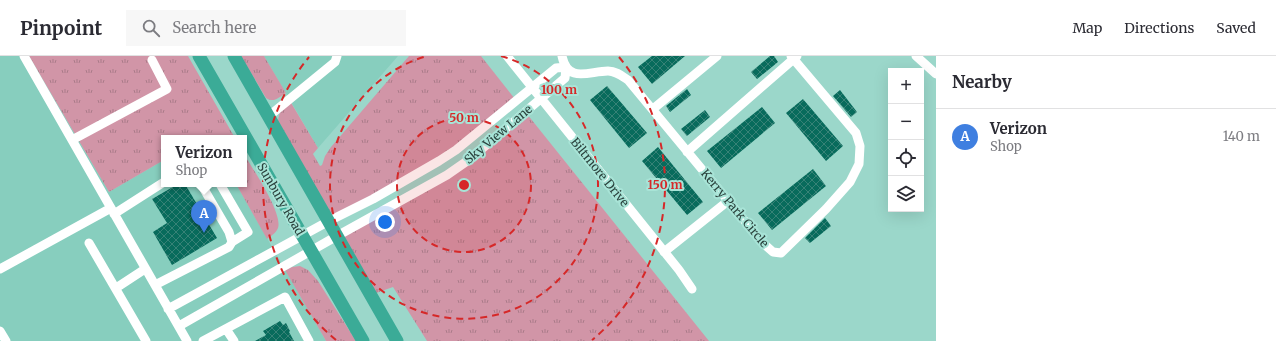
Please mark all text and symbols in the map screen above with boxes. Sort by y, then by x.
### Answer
search box [126,10,406,46]
text: Pinpoint [20,16,102,40]
icon: search [140,17,162,39]
text: Search here [172,18,256,37]
text: Map [1072,19,1102,37]
text: Directions [1124,19,1194,37]
text: Saved [1216,19,1256,37]
map controls [888,68,924,212]
button: + [888,68,924,104]
text: Nearby [952,71,1012,93]
text: 100 m [541,82,577,97]
street label: Sky View Lane [461,101,535,167]
button: − [888,104,924,140]
text: 50 m [449,110,479,125]
text: Verizon [990,119,1047,138]
text: A [960,128,970,145]
text: 140 m [1223,128,1260,145]
street label: Biltmore Drive [568,134,632,210]
popup [161,135,247,187]
text: Shop [990,138,1022,155]
button: locate [888,140,924,176]
text: Verizon [176,143,233,162]
street label: Sunbury Road [254,160,308,238]
text: Shop [176,162,207,179]
street label: Kerry Park Circle [698,166,772,250]
button: layers [888,176,924,212]
text: 150 m [648,177,683,192]
centre of rings [457,178,471,192]
pin: A [191,200,217,233]
your location [375,212,395,232]

